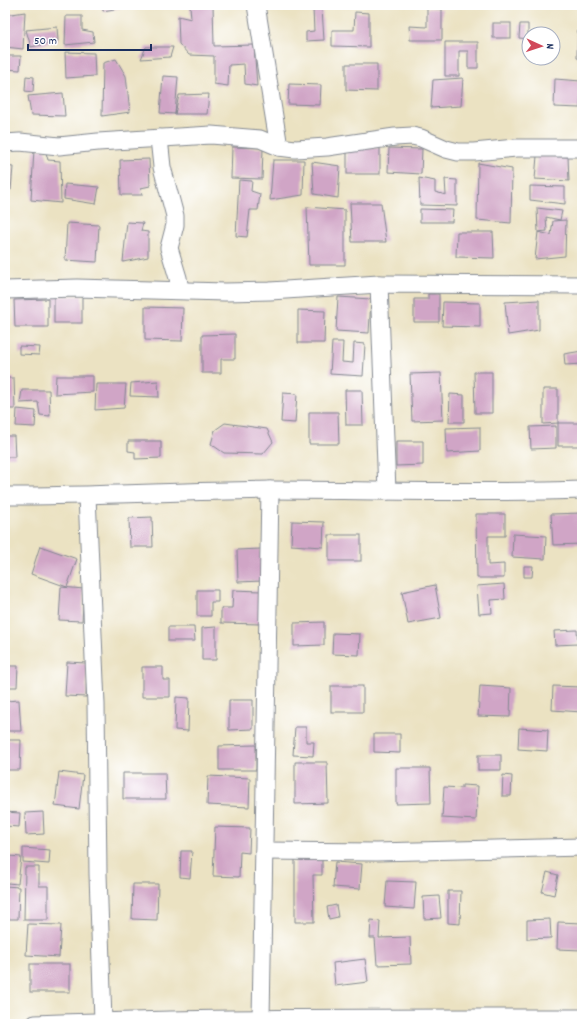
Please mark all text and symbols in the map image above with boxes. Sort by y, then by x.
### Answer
scale bar [28,26,151,52]
north arrow [521,26,561,66]
text: 50 m [34,33,57,50]
text: N [541,43,557,50]

